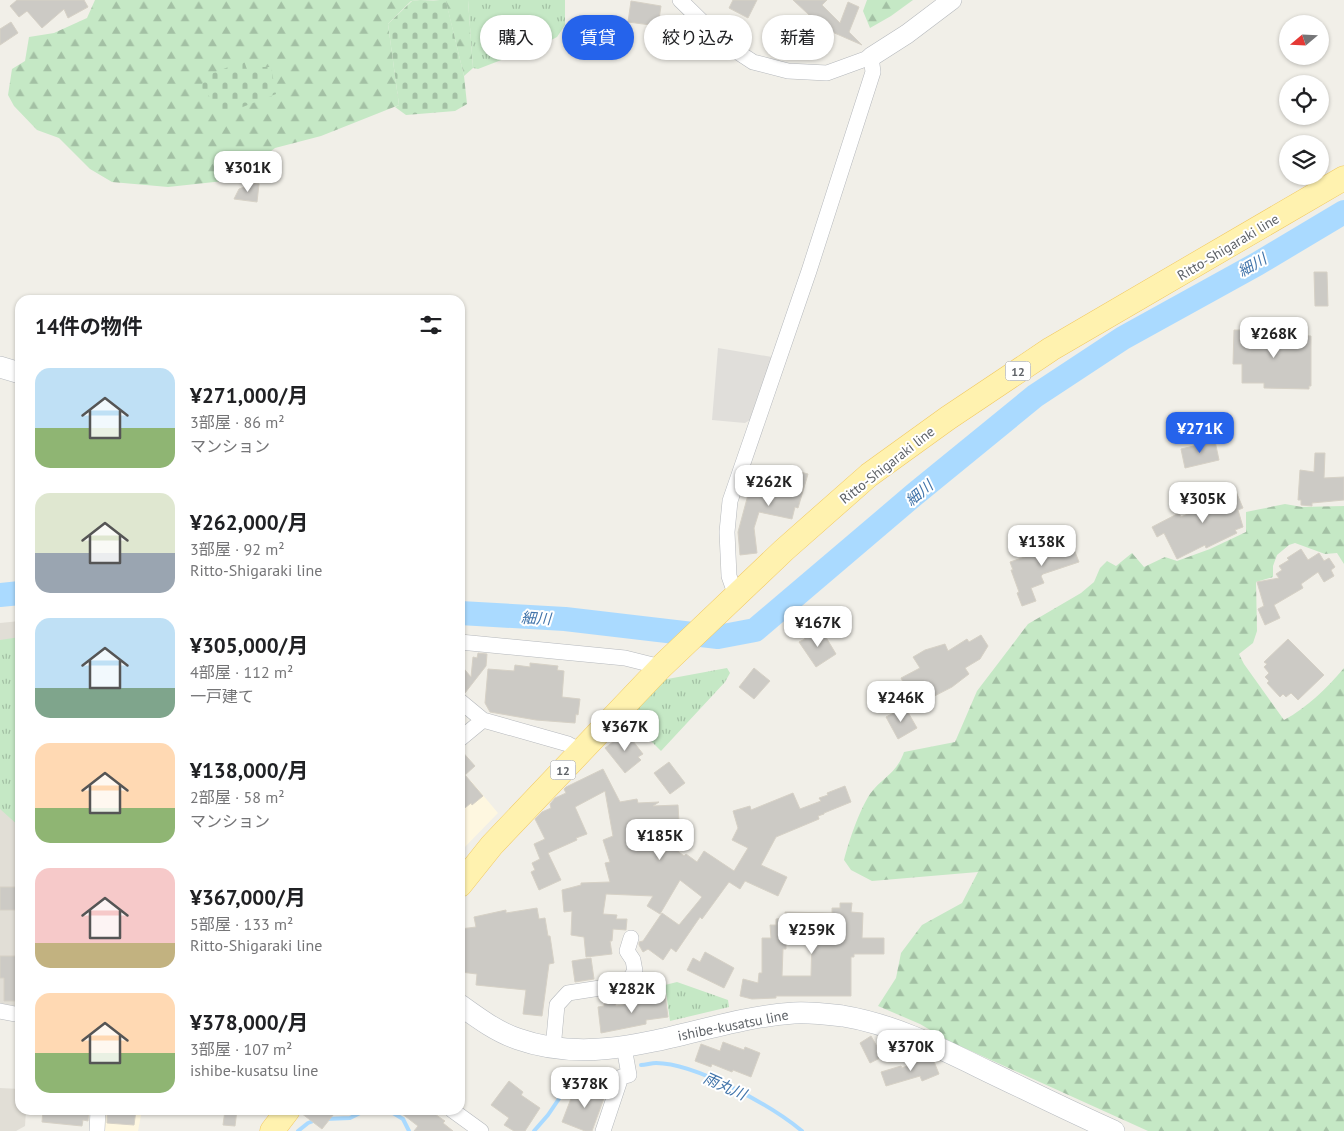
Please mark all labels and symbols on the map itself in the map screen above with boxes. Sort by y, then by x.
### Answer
north arrow [1279,15,1329,65]
pin: ¥301K [213,150,283,193]
street label: Ritto-Shigaraki line [1174,209,1282,285]
water label: 細川 [1234,248,1271,281]
pin: ¥268K [1239,316,1309,359]
road number: 12 [1006,362,1030,381]
pin: ¥271K [1165,412,1235,454]
street label: Ritto-Shigaraki line [836,422,938,508]
pin: ¥262K [734,464,804,507]
water label: 細川 [901,475,938,510]
pin: ¥305K [1168,482,1238,524]
pin: ¥138K [1007,524,1077,567]
pin: ¥167K [783,606,853,648]
water label: 細川 [521,608,553,628]
pin: ¥246K [866,680,936,723]
pin: ¥367K [590,710,660,752]
road number: 12 [550,760,576,780]
pin: ¥185K [625,818,695,861]
pin: ¥259K [777,912,847,955]
pin: ¥282K [597,972,667,1014]
street label: ishibe-kusatsu line [676,1005,790,1045]
pin: ¥370K [876,1030,946,1072]
pin: ¥378K [550,1066,620,1109]
water label: 雨丸川 [701,1068,751,1105]

